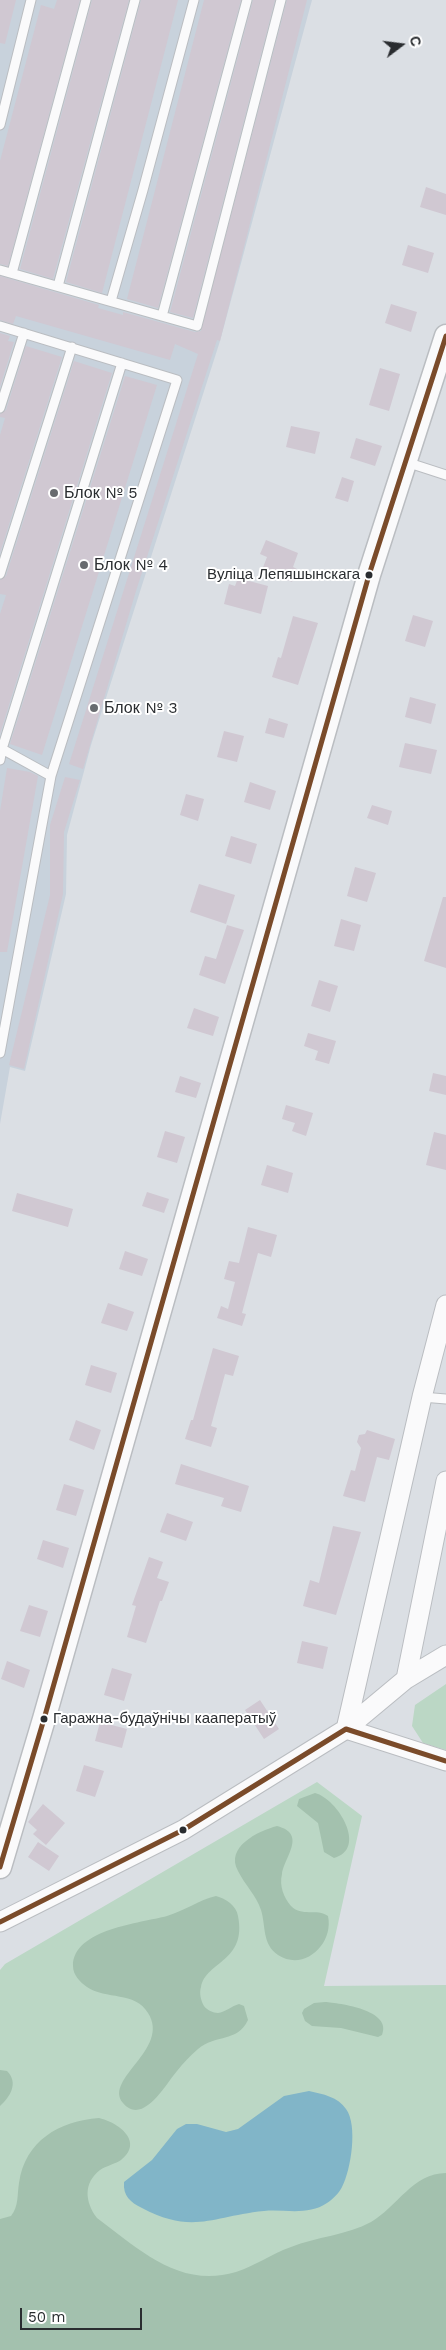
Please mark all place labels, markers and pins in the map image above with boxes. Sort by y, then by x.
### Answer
place label: Блок № 5 [64,483,137,503]
marker: Блок № 5 [48,487,60,499]
place label: Блок № 4 [94,555,168,575]
marker: Блок № 4 [78,559,90,571]
place label: Вуліца Лепяшынскага [207,566,360,584]
marker: Вуліца Лепяшынскага [364,570,374,580]
place label: Блок № 3 [104,698,177,718]
marker: Блок № 3 [88,702,100,714]
place label: Гаражна-будаўнічы кааператыў [53,1710,276,1728]
marker: Гаражна-будаўнічы кааператыў [39,1714,49,1724]
unlabelled marker [178,1825,188,1835]

